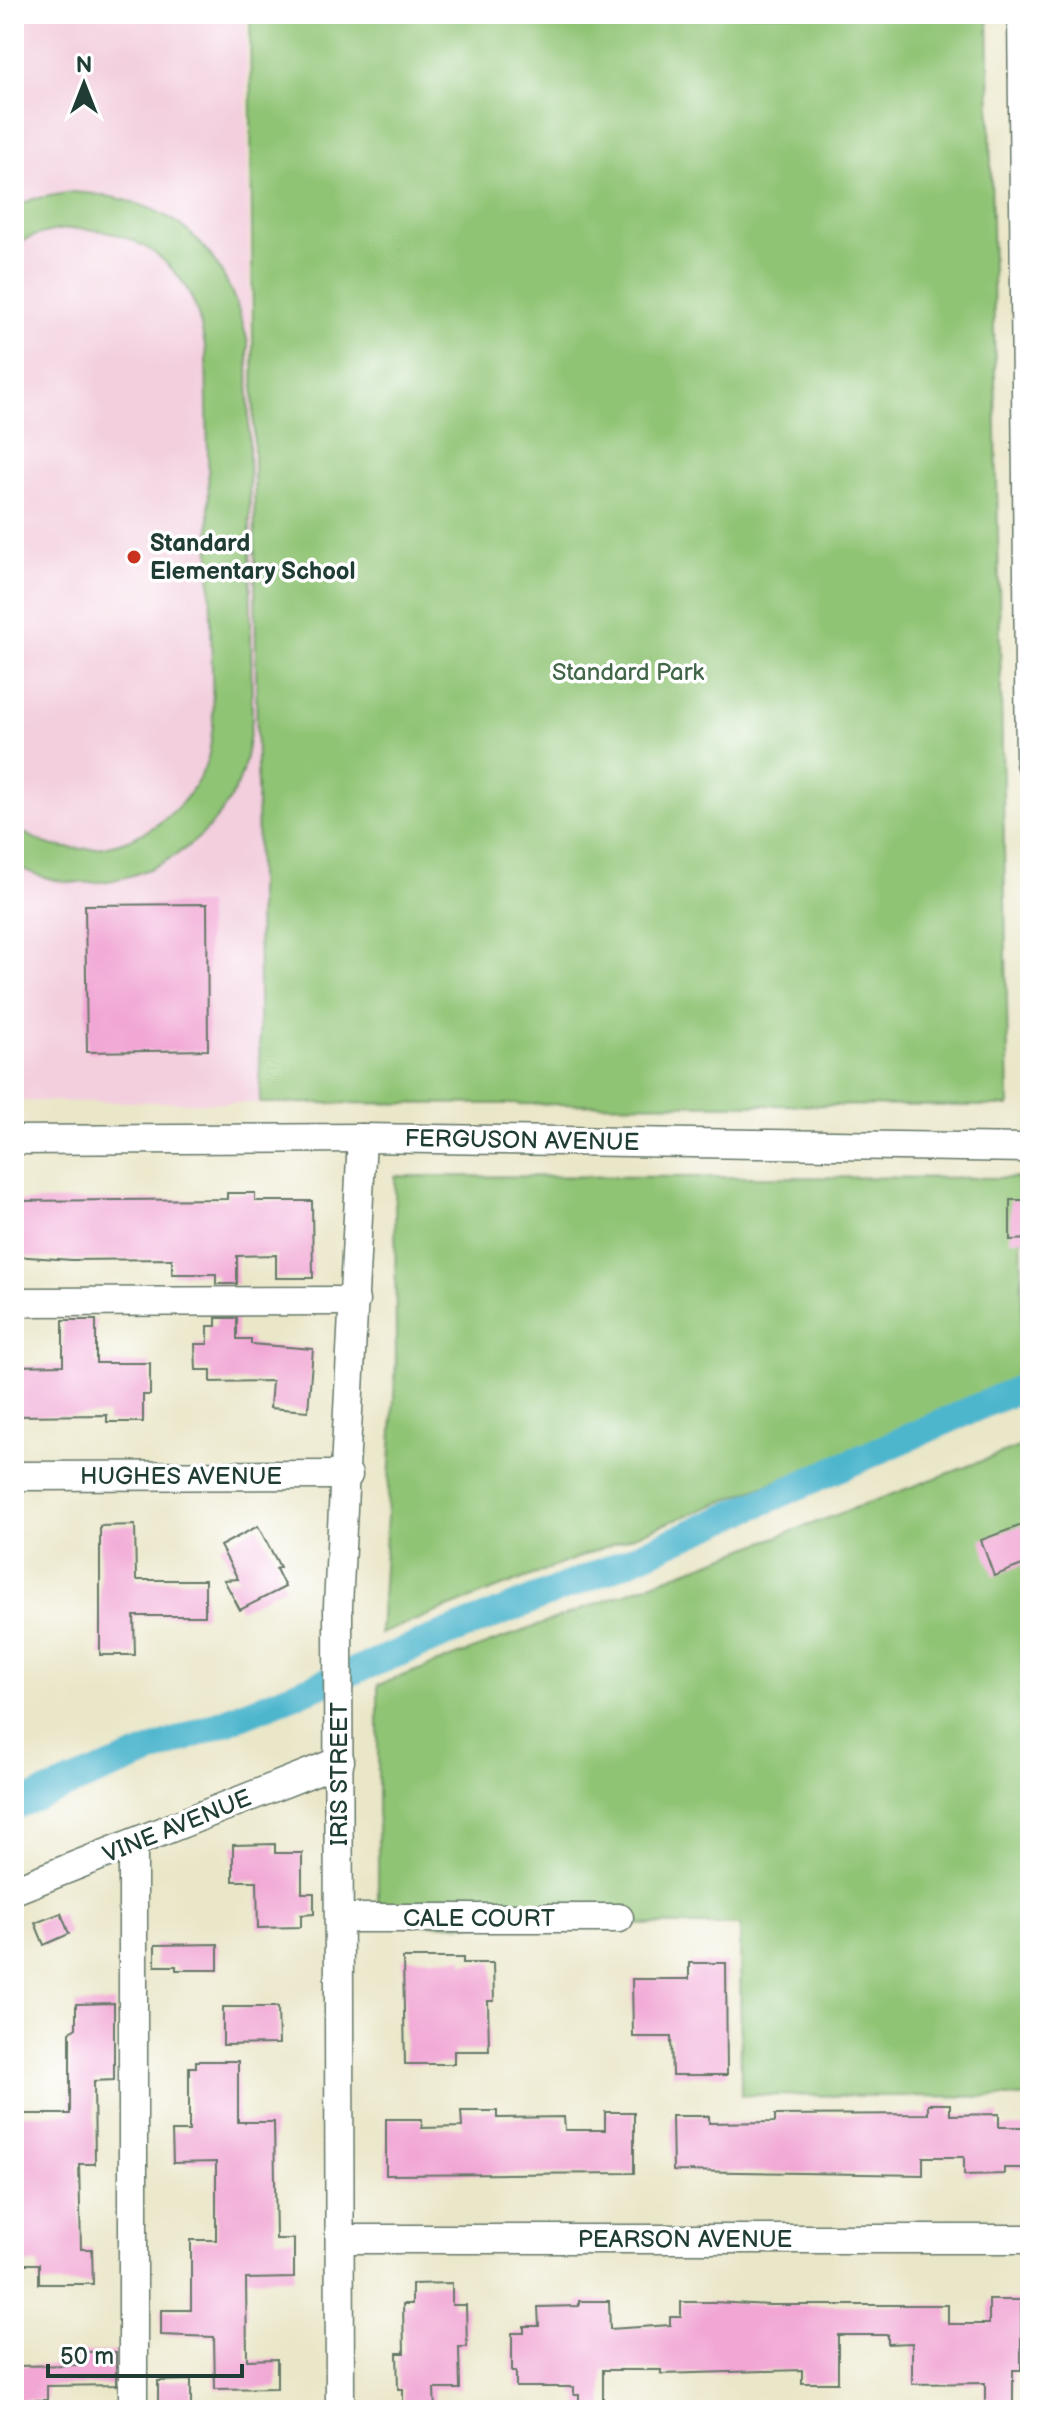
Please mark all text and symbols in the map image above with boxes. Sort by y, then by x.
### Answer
north arrow [44,44,124,124]
text: N [76,52,92,79]
place label: Standard Elementary School [150,529,356,586]
marker: Standard Elementary School [125,548,143,566]
park label: Standard Park [552,658,704,687]
street label: FERGUSON AVENUE [404,1124,640,1157]
street label: HUGHES AVENUE [80,1462,282,1491]
street label: IRIS STREET [325,1701,354,1846]
street label: VINE AVENUE [99,1784,256,1869]
street label: CALE COURT [403,1904,556,1933]
street label: PEARSON AVENUE [578,2225,792,2254]
scale bar [48,2328,242,2378]
text: 50 m [60,2342,114,2371]

